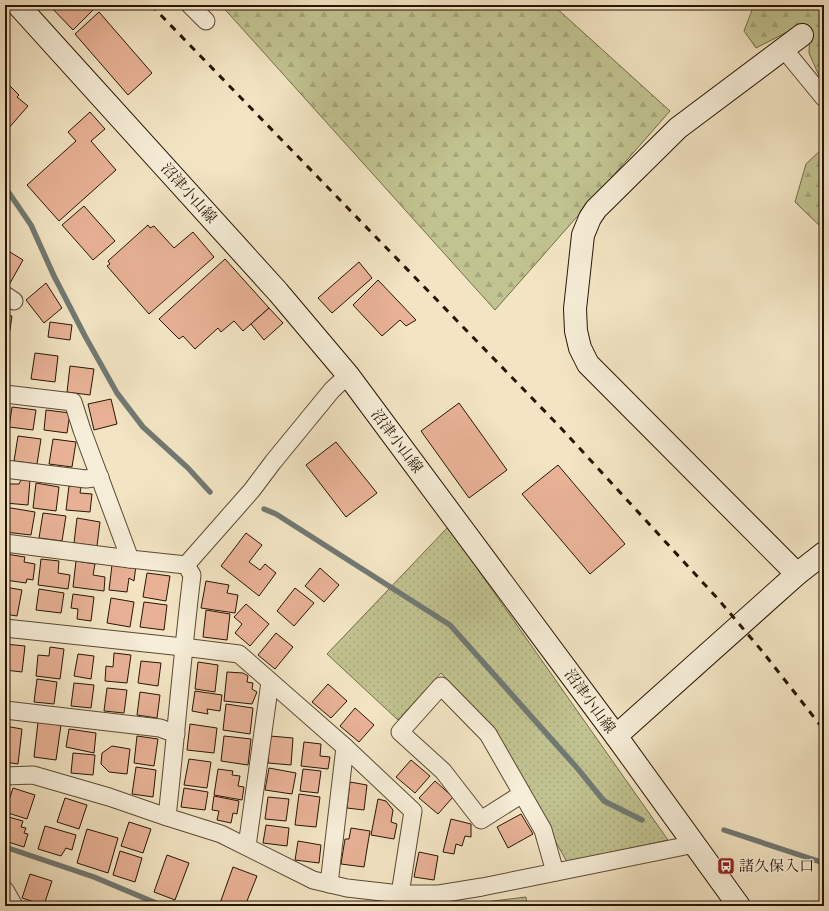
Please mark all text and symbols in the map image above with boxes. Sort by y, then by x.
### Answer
street label: 沼津小山線 [156,158,222,228]
street label: 沼津小山線 [366,405,428,477]
street label: 沼津小山線 [560,665,620,737]
bus stop icon: 諸久保入口 [716,856,736,876]
place label: 諸久保入口 [739,856,814,876]

